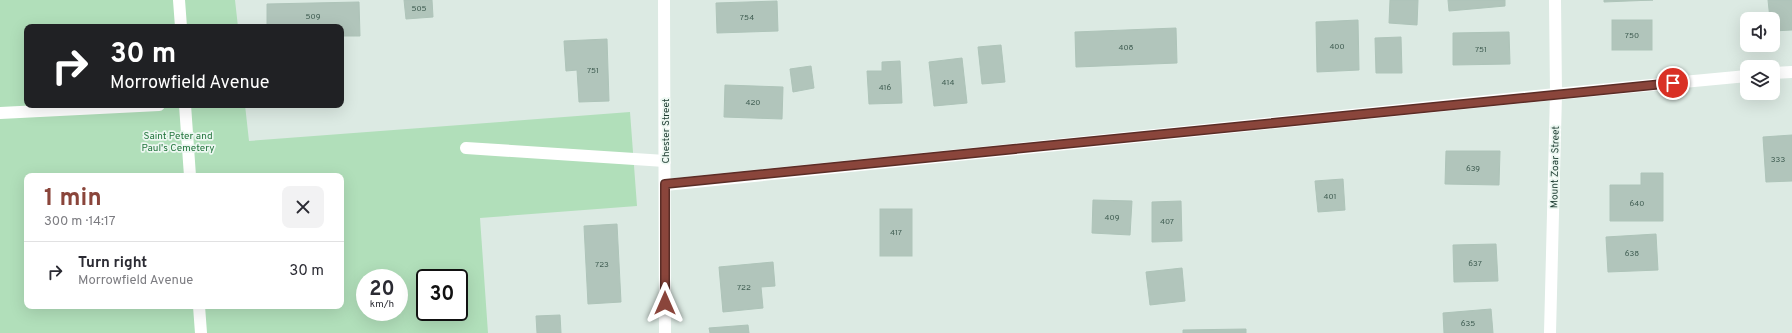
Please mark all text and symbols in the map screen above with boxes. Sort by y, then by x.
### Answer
house number: 505 [411,4,427,14]
house number: 509 [306,12,321,22]
map controls [1740,12,1780,100]
button: sound [1740,12,1780,52]
house number: 754 [740,13,754,23]
house number: 750 [1625,31,1639,41]
text: 30 m [110,37,176,73]
icon: right [44,40,96,92]
house number: 400 [1329,42,1345,52]
house number: 408 [1119,43,1134,53]
house number: 751 [1475,45,1487,55]
button: layers [1740,60,1780,100]
house number: 751 [587,66,599,76]
pin [1656,66,1690,100]
text: Morrowfield Avenue [110,72,269,95]
icon: arrive [1662,72,1684,94]
house number: 414 [942,78,954,88]
house number: 416 [879,83,892,93]
street label: Chester Street [660,98,673,164]
house number: 420 [746,98,761,108]
street label: Mount Zoar Street [1548,126,1563,208]
park label: Saint Peter and Paul's Cemetery [141,130,215,155]
house number: 333 [1771,155,1785,165]
house number: 639 [1466,164,1480,174]
text: 1 min [44,184,102,214]
button: close [282,186,324,228]
house number: 401 [1323,192,1337,202]
house number: 640 [1630,199,1644,209]
house number: 409 [1105,213,1120,223]
text: 300 m · 14:17 [44,214,116,230]
house number: 407 [1160,217,1174,227]
house number: 417 [890,228,902,238]
house number: 638 [1625,249,1639,259]
text: Turn right [78,254,147,273]
house number: 637 [1468,259,1482,269]
house number: 723 [595,260,609,270]
icon: right [44,261,66,283]
text: 30 m [289,262,324,281]
speed limit sign: 30 [416,269,468,321]
text: Morrowfield Avenue [78,273,193,289]
text: 20 [369,277,395,303]
position arrow [644,282,686,324]
house number: 722 [737,283,751,293]
text: km/h [370,298,394,311]
house number: 635 [1461,319,1475,329]

